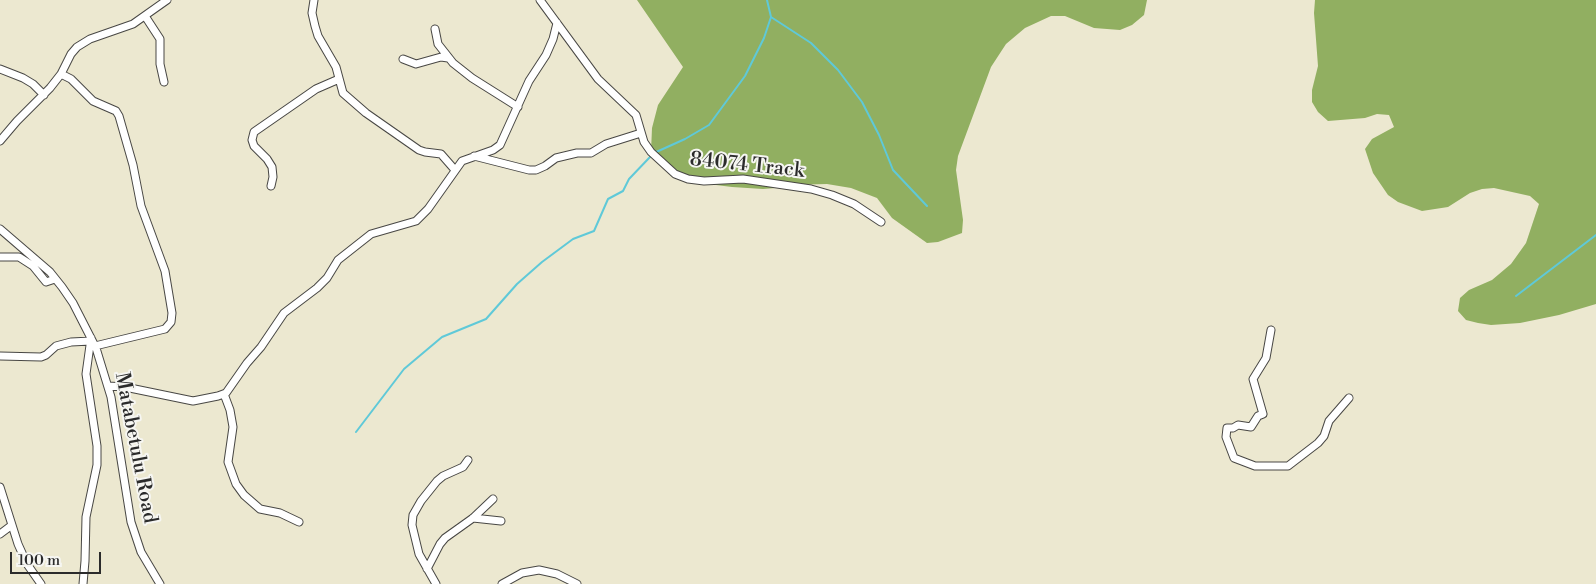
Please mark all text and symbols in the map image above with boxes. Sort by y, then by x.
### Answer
street label: 84074 Track [689,148,805,184]
street label: Matabetulu Road [109,371,161,525]
scale bar [12,542,104,574]
text: 100 m [18,551,60,570]

